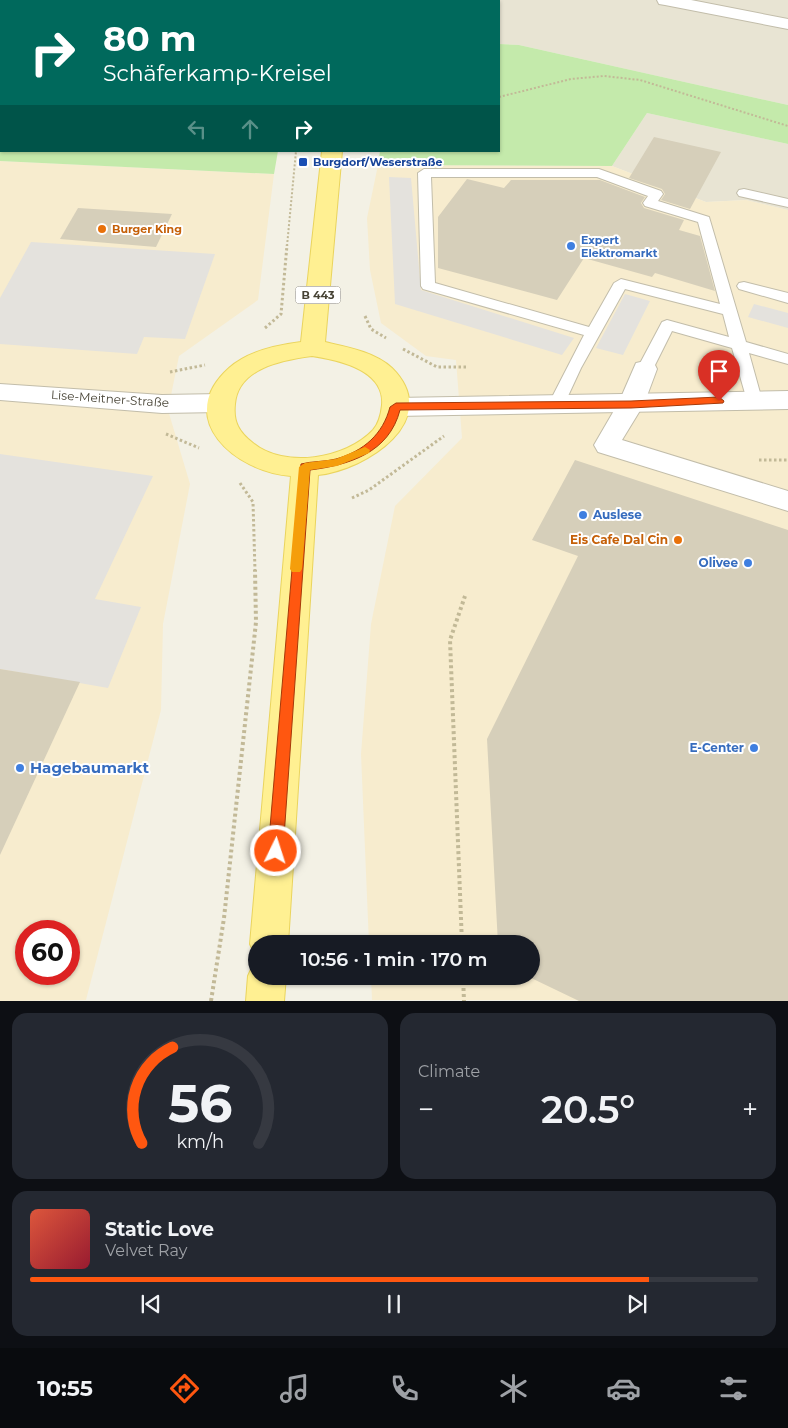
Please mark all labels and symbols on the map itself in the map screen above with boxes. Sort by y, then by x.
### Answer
place label: Burgdorf/Weserstraße [313,155,442,169]
marker: Burgdorf/Weserstraße [297,156,309,168]
place label: Burger King [112,222,182,236]
marker: Burger King [96,223,108,235]
place label: Expert Elektromarkt [581,233,658,260]
marker: Expert Elektromarkt [565,240,577,252]
road number: B 443 [296,286,340,304]
pin [698,350,740,401]
street label: Lise-Meitner-Straße [51,387,169,410]
place label: Auslese [592,507,642,522]
marker: Auslese [577,509,589,521]
place label: Eis Cafe Dal Cin [570,532,668,547]
marker: Eis Cafe Dal Cin [672,534,684,546]
place label: Olivee [699,555,738,570]
marker: Olivee [742,557,754,569]
place label: E-Center [689,740,744,755]
marker: E-Center [748,742,760,754]
place label: Hagebaumarkt [30,758,149,777]
marker: Hagebaumarkt [14,762,26,774]
position arrow [249,824,301,876]
speed limit sign: 60 [15,920,80,985]

